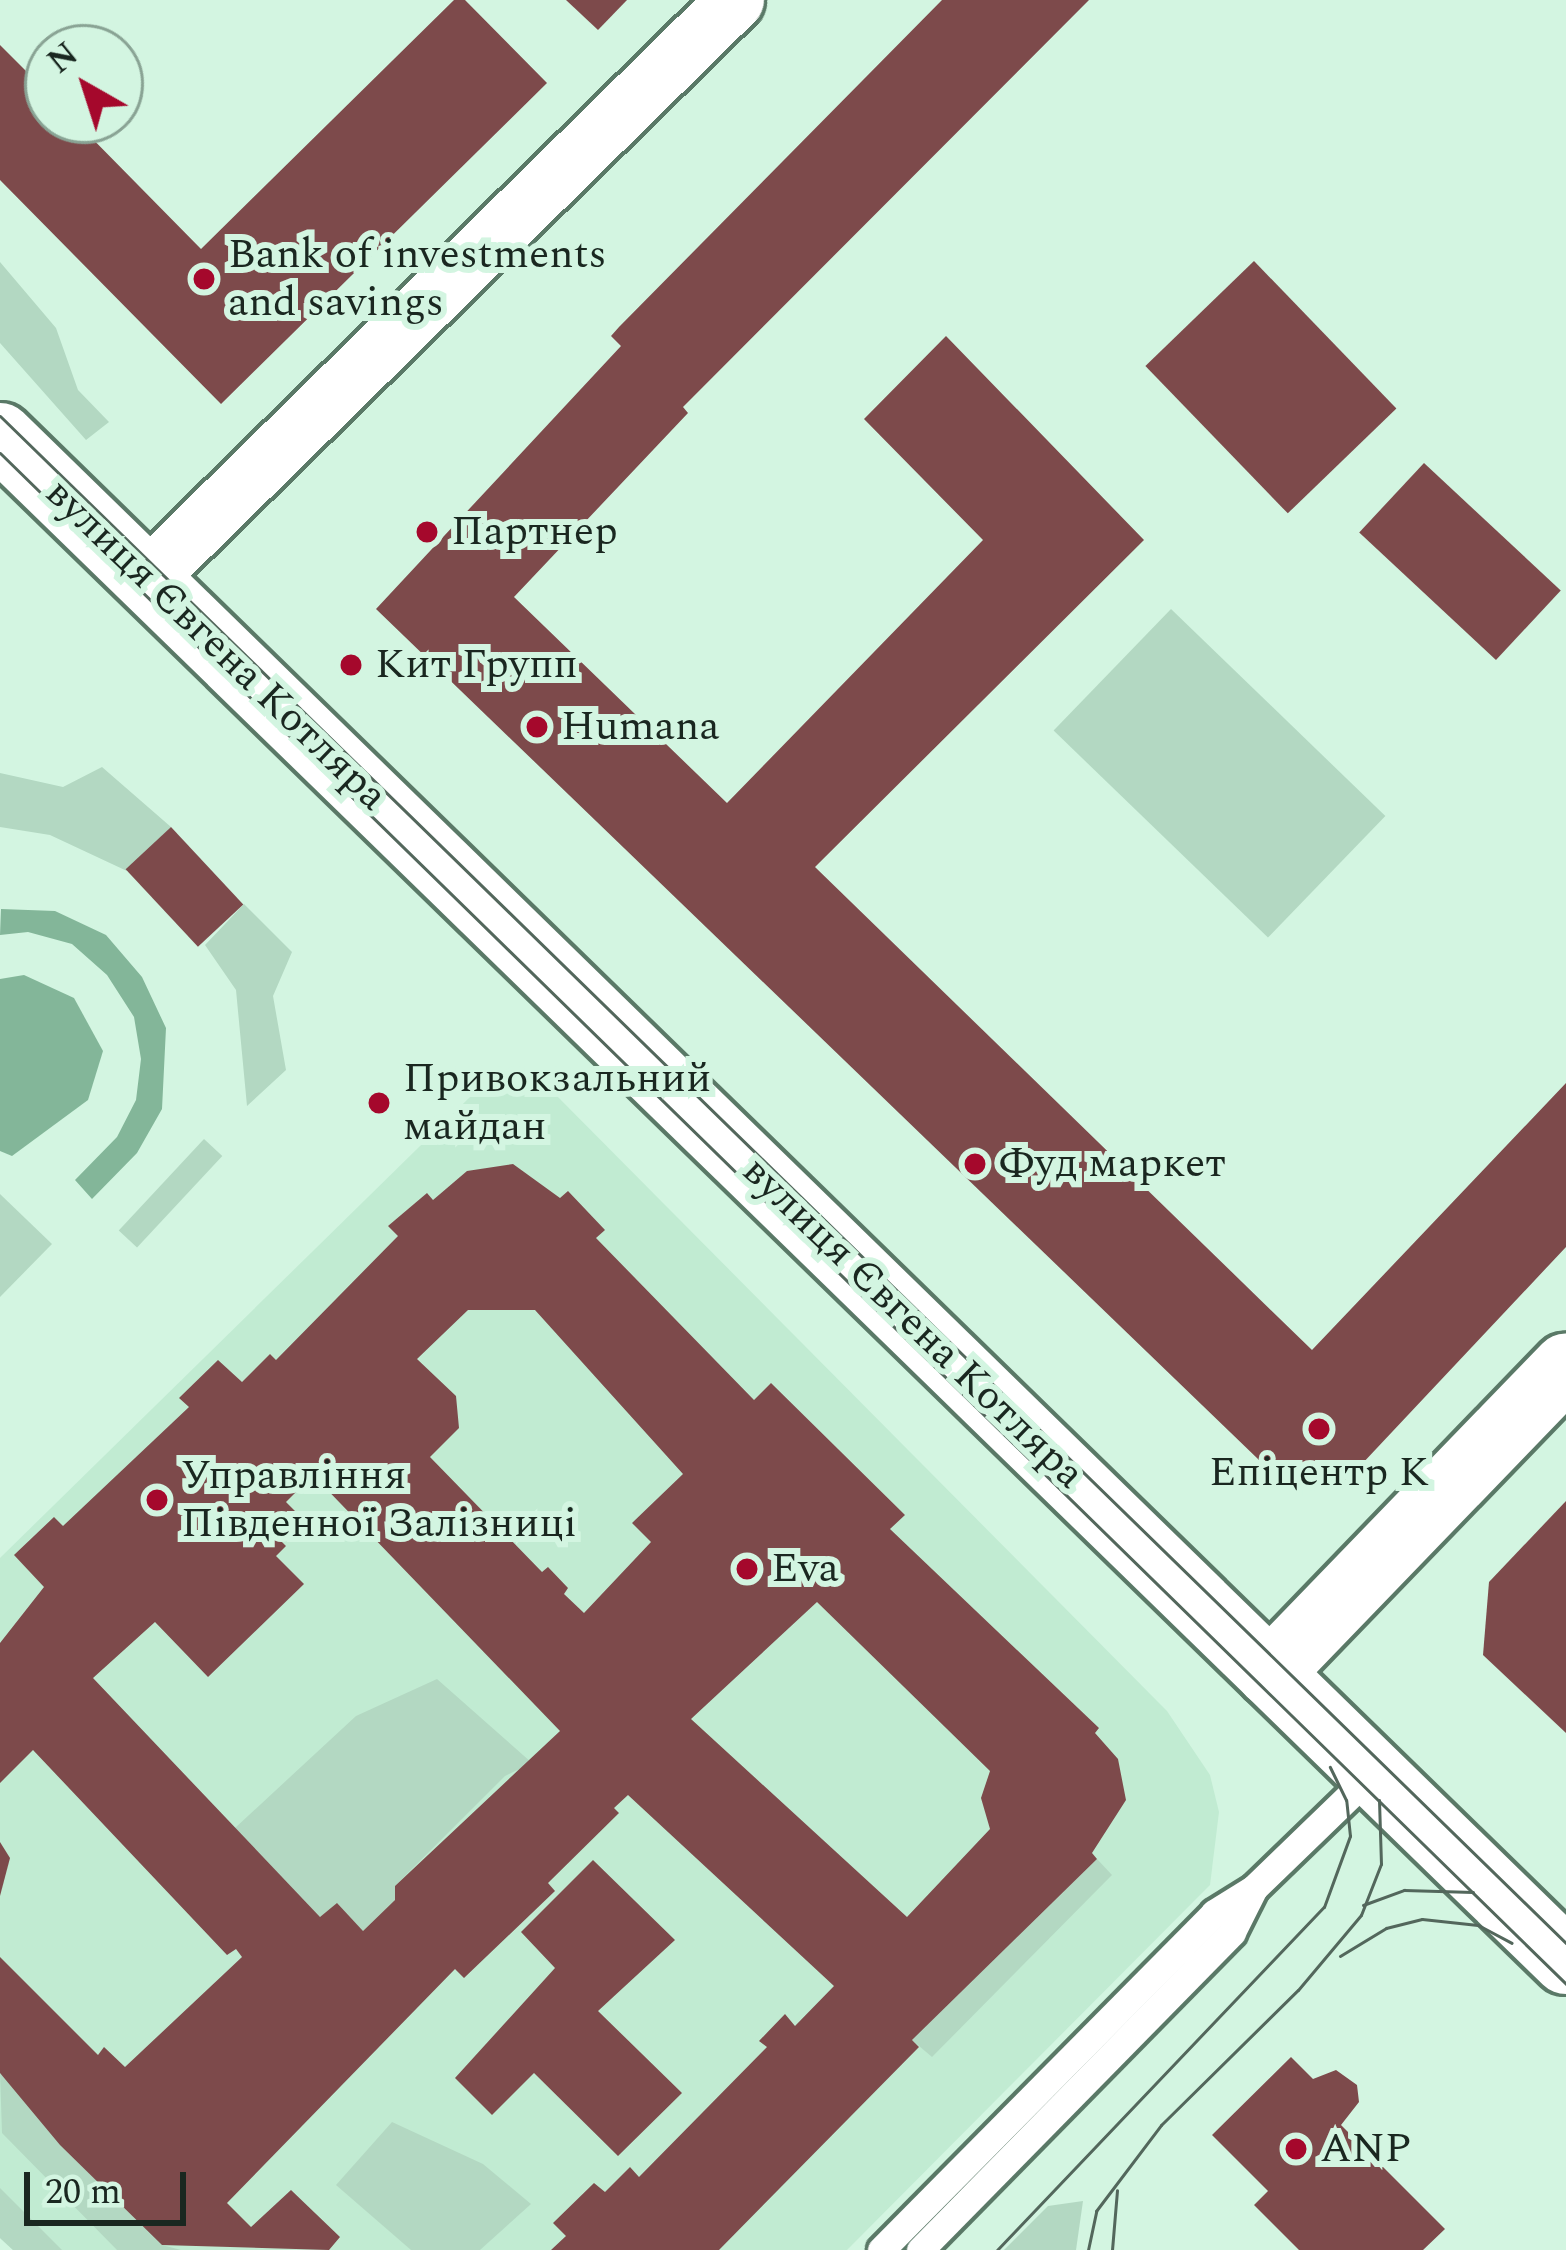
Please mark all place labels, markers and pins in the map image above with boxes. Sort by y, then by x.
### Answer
place label: Bank of investments and savings [228,230,607,328]
marker: Bank of investments and savings [191,266,217,292]
place label: Партнер [451,507,618,557]
marker: Партнер [414,519,440,545]
place label: Кит Групп [375,640,578,690]
marker: Кит Групп [338,652,364,678]
place label: Humana [561,702,720,752]
marker: Humana [524,714,550,740]
place label: Привокзальний майдан [403,1054,711,1152]
marker: Привокзальний майдан [366,1090,392,1116]
place label: Фуд маркет [999,1139,1226,1189]
marker: Фуд маркет [962,1151,988,1177]
marker: Епіцентр К [1306,1416,1332,1442]
place label: Епіцентр К [1209,1448,1429,1498]
place label: Управління Південної Залізниці [181,1451,577,1550]
marker: Управління Південної Залізниці [144,1487,170,1513]
place label: Eva [771,1544,839,1594]
marker: Eva [734,1556,760,1582]
place label: ANP [1320,2124,1411,2174]
marker: ANP [1283,2136,1309,2162]

